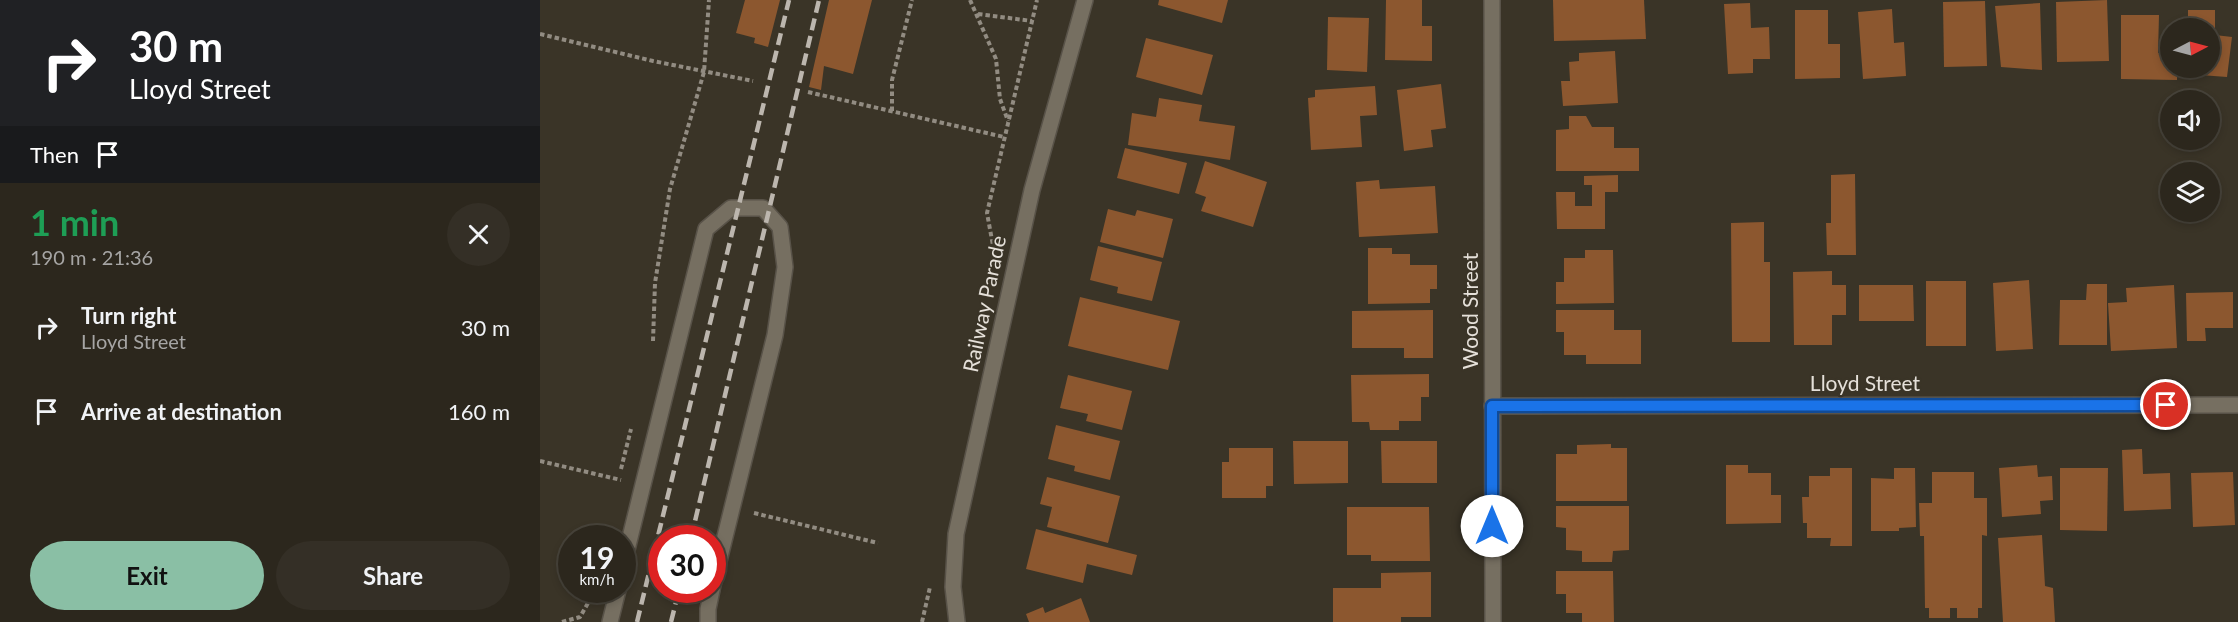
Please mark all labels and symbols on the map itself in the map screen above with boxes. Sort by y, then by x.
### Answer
north arrow [2160,18,2220,78]
street label: Railway Parade [957,233,1010,374]
street label: Wood Street [1457,252,1482,369]
street label: Lloyd Street [1810,370,1921,395]
pin [2140,379,2191,430]
position arrow [1460,494,1524,558]
speed limit sign: 30 [648,525,726,603]

